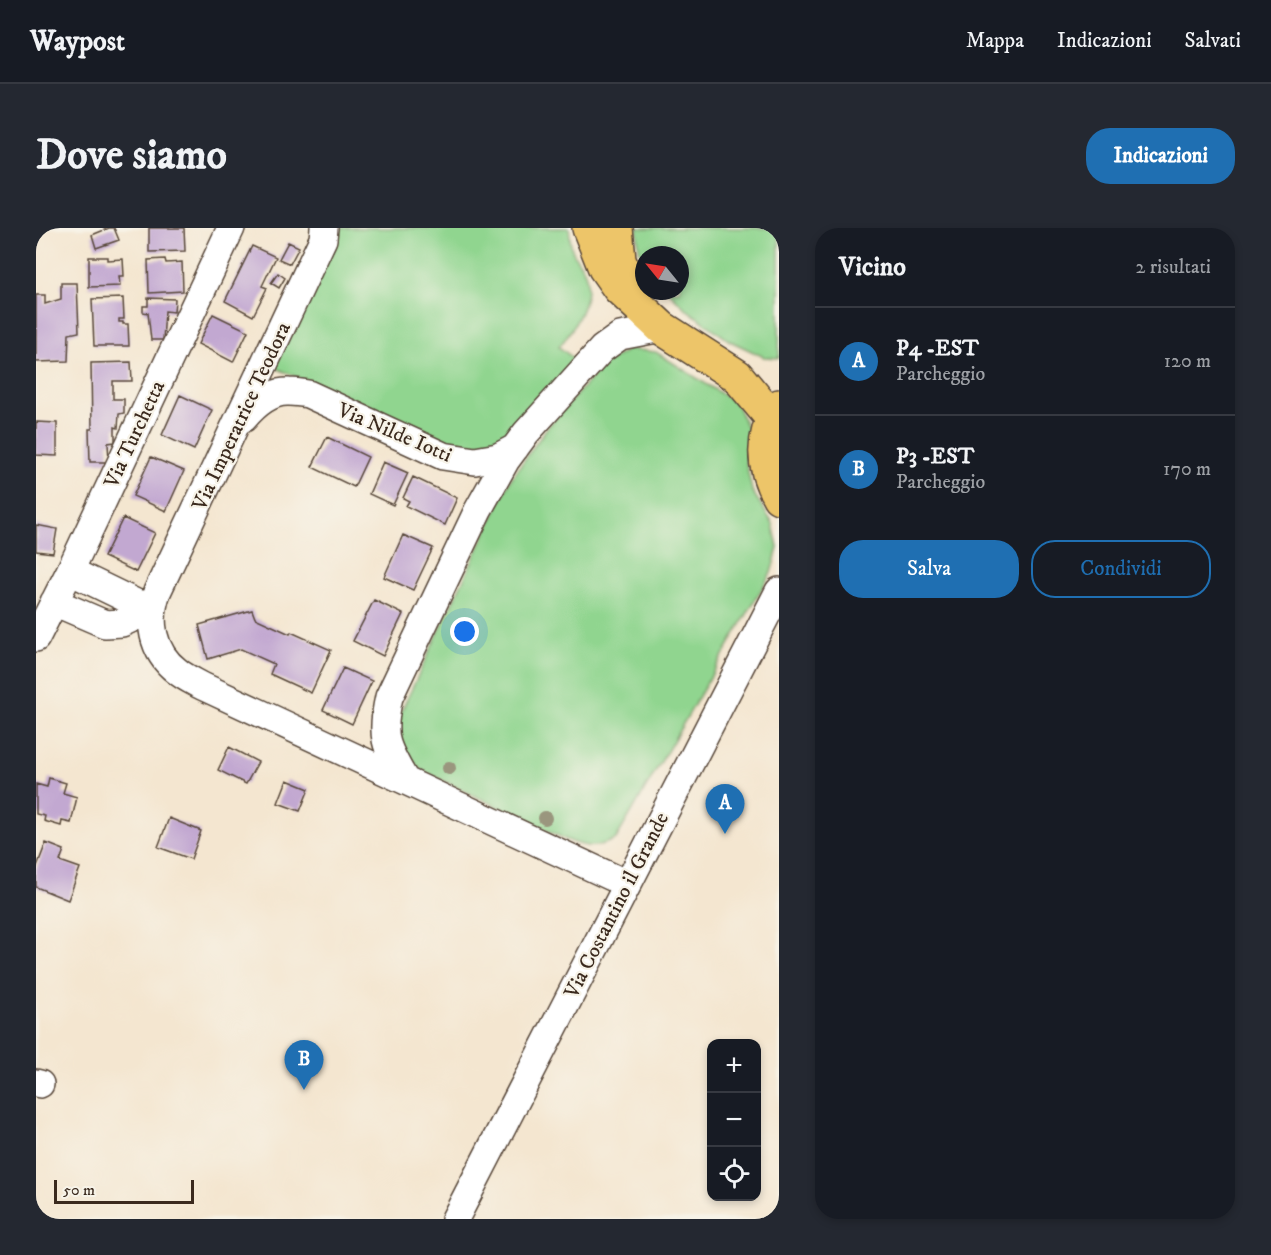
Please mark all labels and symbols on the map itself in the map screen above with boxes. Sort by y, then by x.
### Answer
north arrow [635,246,689,300]
street label: Via Imperatrice Teodora [186,318,297,516]
street label: Via Turchetta [98,377,171,493]
street label: Via Nilde Iotti [333,397,456,469]
your location [450,617,479,646]
pin: A [706,784,744,834]
street label: Via Costantino il Grande [558,808,675,1004]
pin: B [284,1040,324,1090]
scale bar [54,1177,194,1204]

